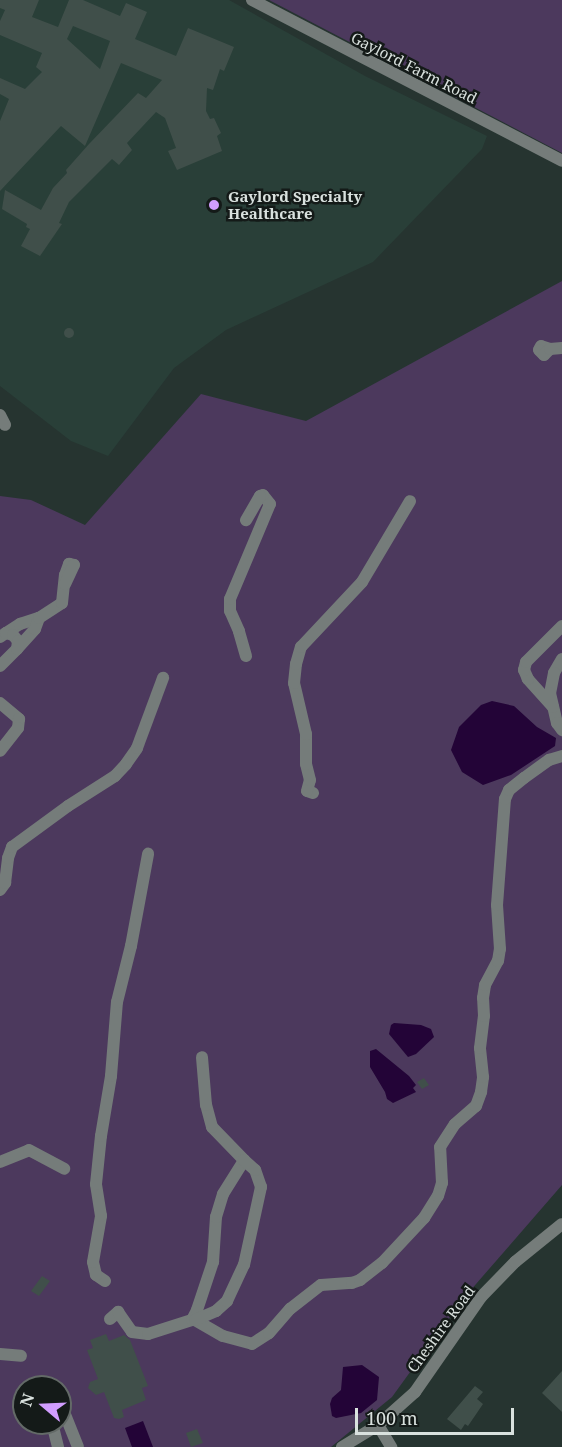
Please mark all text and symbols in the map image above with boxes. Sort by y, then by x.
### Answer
street label: Gaylord Farm Road [348,28,480,108]
place label: Gaylord Specialty Healthcare [228,187,362,222]
marker: Gaylord Specialty Healthcare [205,196,223,214]
street label: Cheshire Road [403,1282,479,1376]
north arrow [12,1375,72,1435]
text: N [14,1390,39,1409]
scale bar [358,1396,517,1434]
text: 100 m [366,1406,418,1430]

